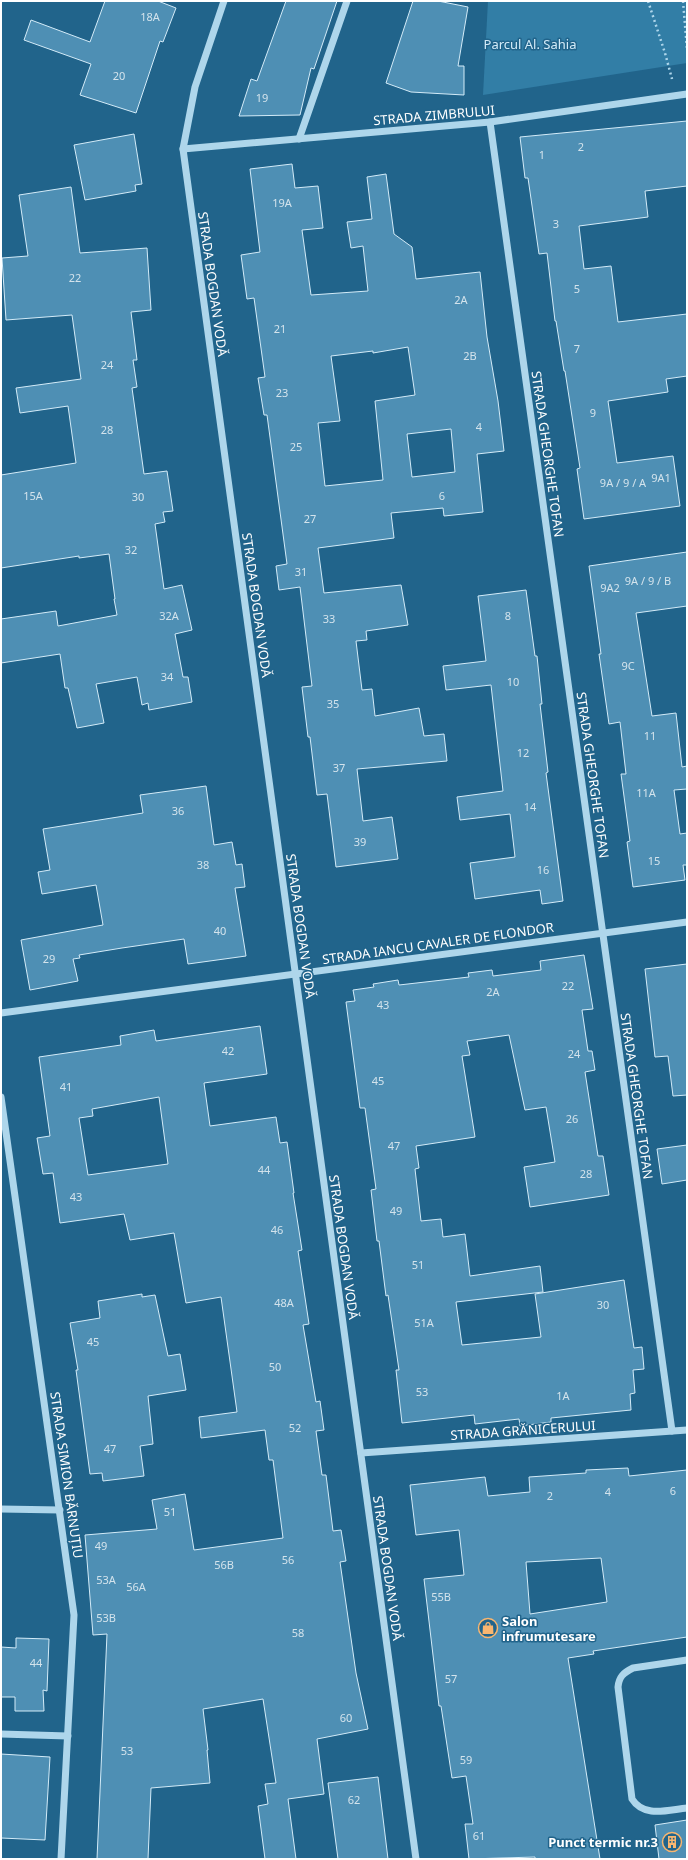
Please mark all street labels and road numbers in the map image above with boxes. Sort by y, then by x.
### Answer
street label: STRADA ZIMBRULUI [372,101,496,129]
street label: STRADA BOGDAN VODĂ [194,211,232,358]
street label: STRADA GHEORGHE TOFAN [527,370,569,538]
street label: STRADA BOGDAN VODĂ [238,532,276,679]
street label: STRADA GHEORGHE TOFAN [572,691,614,859]
street label: STRADA BOGDAN VODĂ [282,853,320,1000]
street label: STRADA IANCU CAVALER DE FLONDOR [321,918,555,968]
street label: STRADA GHEORGHE TOFAN [616,1012,658,1180]
street label: STRADA BOGDAN VODĂ [325,1174,363,1321]
street label: STRADA SIMION BĂRNUȚIU [46,1390,88,1560]
street label: STRADA GRĂNICERULUI [450,1416,596,1444]
street label: STRADA BOGDAN VODĂ [369,1495,407,1642]

